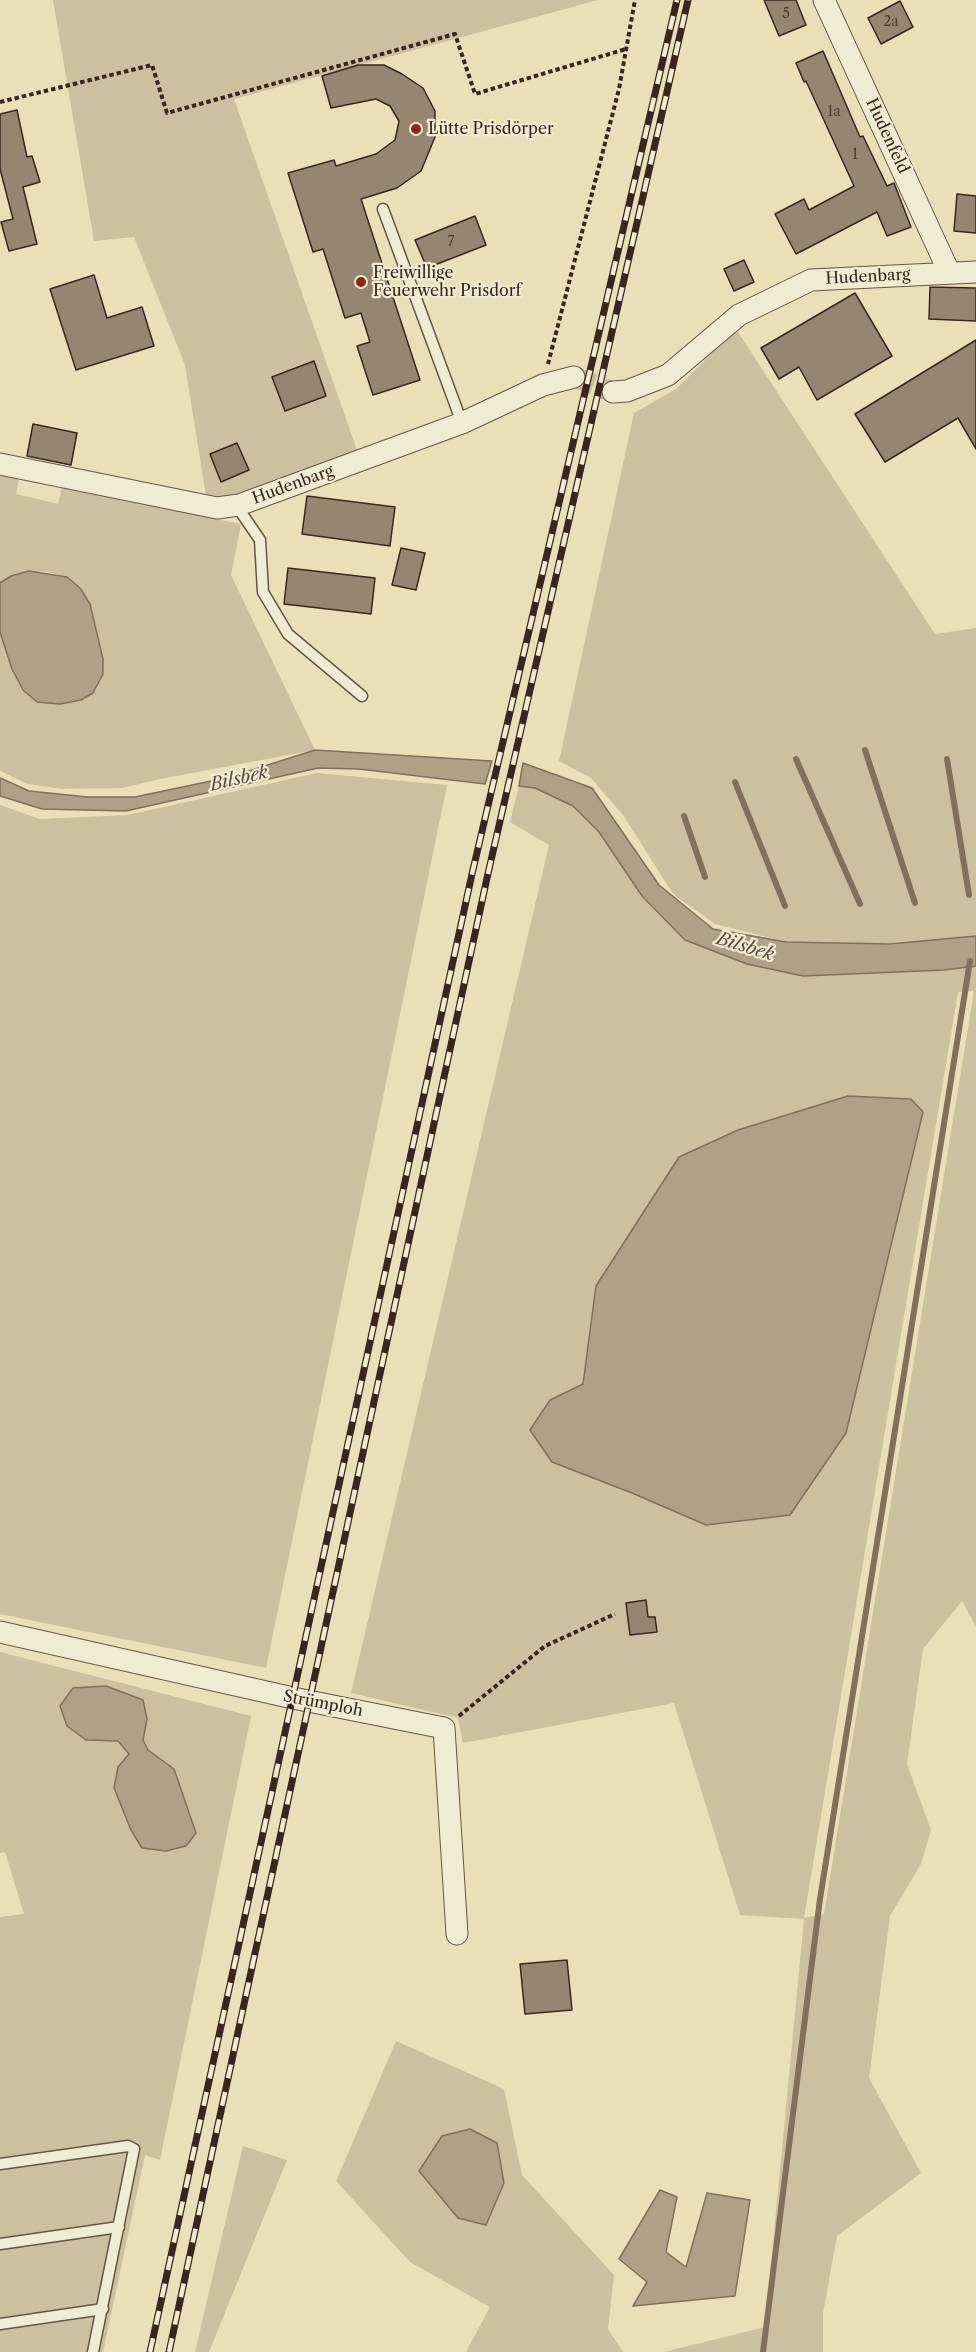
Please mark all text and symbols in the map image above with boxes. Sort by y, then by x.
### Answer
house number: 5 [782,6,790,22]
house number: 2a [883,14,899,30]
street label: Hudenfeld [861,95,913,177]
house number: 1a [827,104,841,120]
place label: Lütte Prisdörper [428,119,554,139]
marker: Lütte Prisdörper [409,122,423,136]
house number: 1 [852,147,858,163]
house number: 7 [448,234,454,250]
place label: Freiwillige Feuerwehr Prisdorf [373,263,521,301]
street label: Hudenbarg [825,265,911,289]
marker: Freiwillige Feuerwehr Prisdorf [354,275,368,289]
street label: Hudenbarg [250,461,336,509]
water label: Bilsbek [208,762,270,796]
water label: Bilsbek [714,928,776,966]
street label: Strümploh [281,1687,365,1721]

